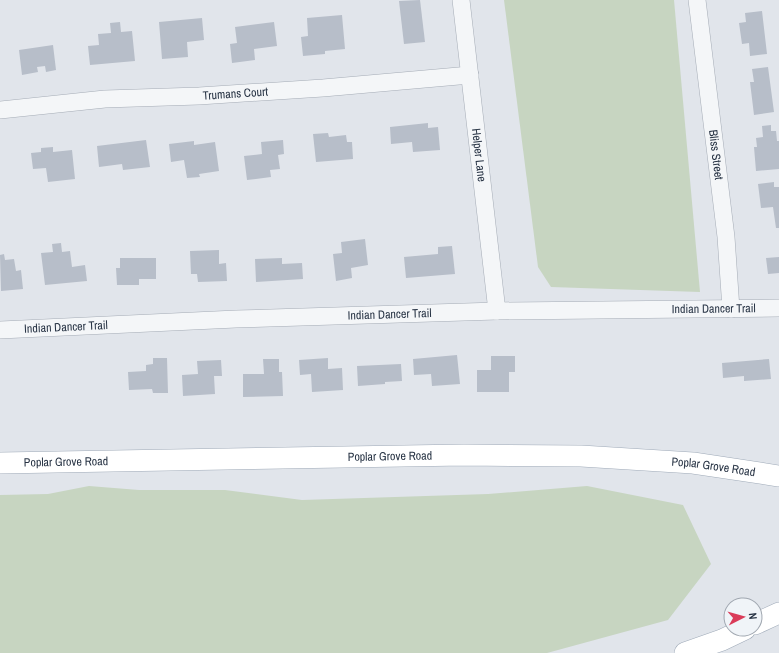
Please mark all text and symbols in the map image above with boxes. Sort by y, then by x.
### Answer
street label: Trumans Court [202,84,269,104]
street label: Helper Lane [468,127,490,183]
street label: Bliss Street [705,129,727,181]
street label: Indian Dancer Trail [672,300,756,317]
street label: Indian Dancer Trail [348,305,432,324]
street label: Indian Dancer Trail [24,317,108,337]
street label: Poplar Grove Road [348,448,432,465]
street label: Poplar Grove Road [24,453,108,471]
street label: Poplar Grove Road [671,454,756,480]
north arrow [723,597,763,637]
text: N [746,612,760,620]

